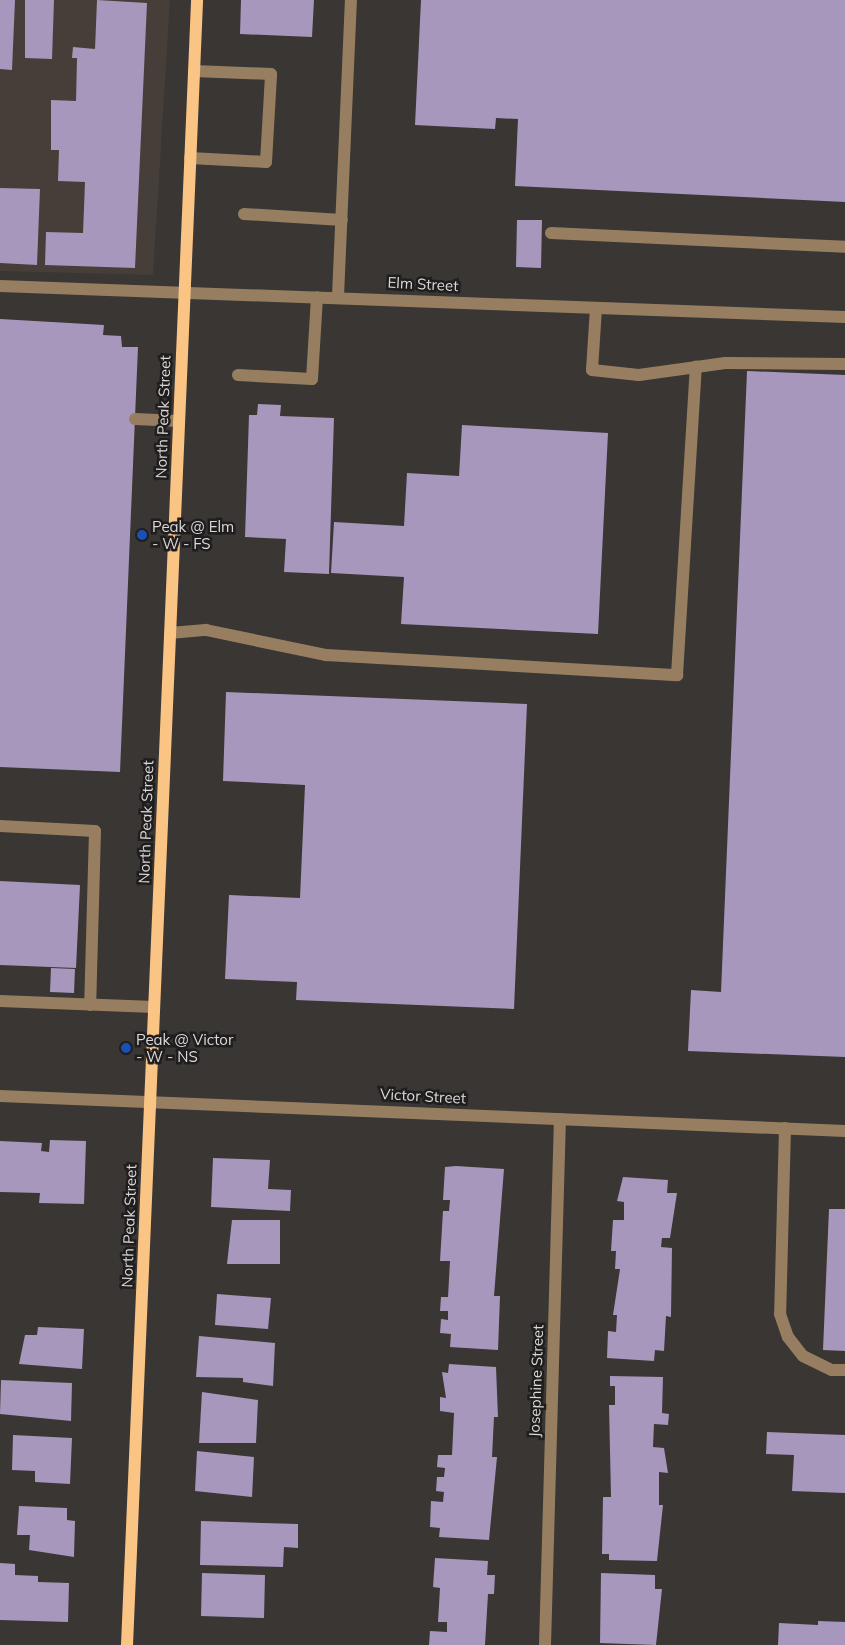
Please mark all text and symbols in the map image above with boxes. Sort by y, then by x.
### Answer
street label: Elm Street [387,273,459,295]
street label: North Peak Street [152,355,174,479]
place label: Peak @ Elm - W - FS [152,517,234,552]
marker: Peak @ Elm - W - FS [136,529,148,541]
street label: North Peak Street [135,760,157,884]
place label: Peak @ Victor - W - NS [136,1030,233,1065]
marker: Peak @ Victor - W - NS [120,1042,132,1054]
street label: Victor Street [380,1085,466,1107]
street label: North Peak Street [118,1164,140,1288]
street label: Josephine Street [525,1324,547,1438]

